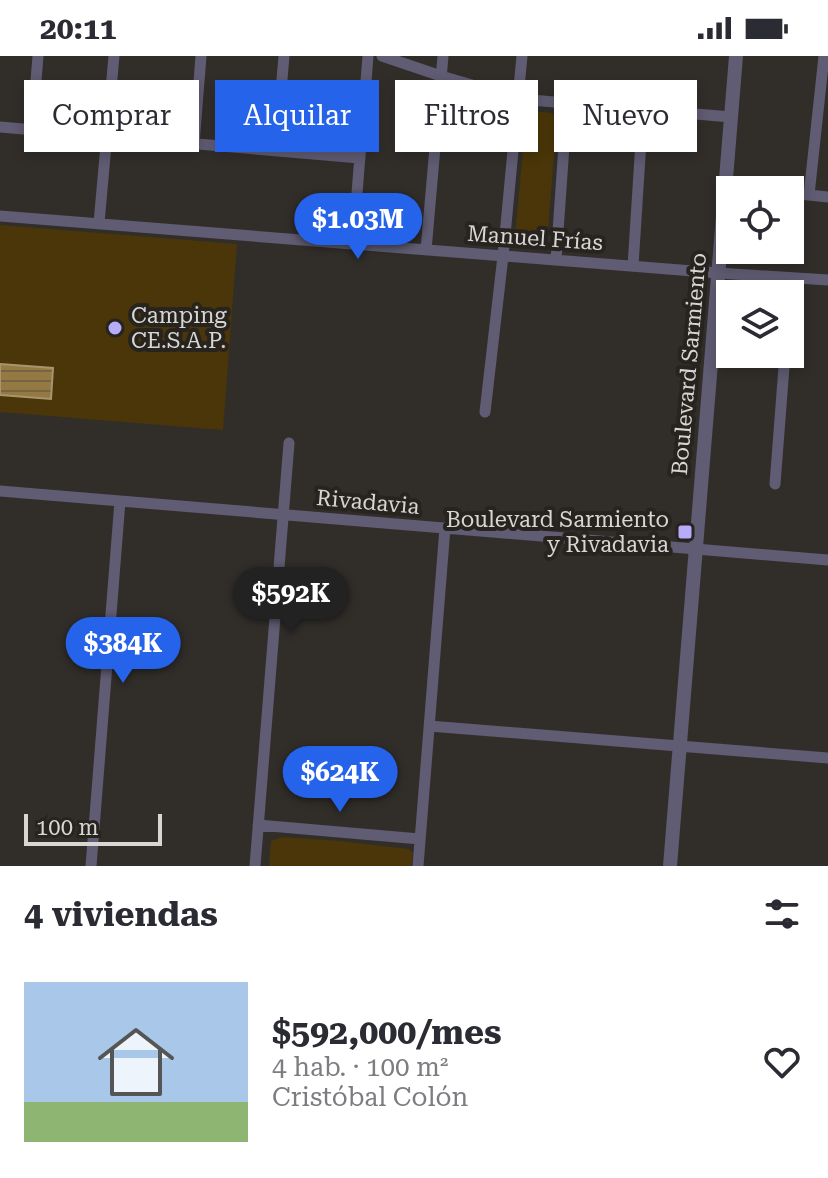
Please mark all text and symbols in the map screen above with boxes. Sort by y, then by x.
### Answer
text: 20:11 [40,11,117,46]
chip: Comprar [24,80,199,152]
chip: Alquilar [215,80,379,152]
chip: Filtros [395,80,538,152]
chip: Nuevo [554,80,697,152]
map controls [716,176,804,368]
button: locate [716,176,804,264]
pin: $1.03M [293,193,423,261]
text: $1.03M [312,204,404,234]
street label: Manuel Frías [466,221,604,255]
street label: Boulevard Sarmiento [667,252,711,476]
button: layers [716,280,804,368]
place label: Camping CE.S.A.P. [131,303,227,353]
marker: Camping CE.S.A.P. [106,319,124,337]
street label: Rivadavia [315,485,421,519]
place label: Boulevard Sarmiento y Rivadavia [446,507,669,557]
marker: Boulevard Sarmiento y Rivadavia [676,523,694,541]
pin: $592K [235,567,347,635]
text: $592K [252,578,330,608]
pin: $384K [67,617,179,685]
text: $384K [84,628,162,658]
pin: $624K [284,746,396,814]
text: $624K [301,757,379,787]
scale bar [24,810,162,846]
text: 100 m [36,815,99,840]
icon: filters [760,892,804,936]
text: 4 viviendas [24,894,218,934]
text: $592,000/mes [272,1012,502,1052]
icon: home [88,1014,184,1110]
icon: heart [760,1040,804,1084]
text: 4 hab. · 100 m² [272,1052,448,1082]
text: Cristóbal Colón [272,1082,468,1112]

